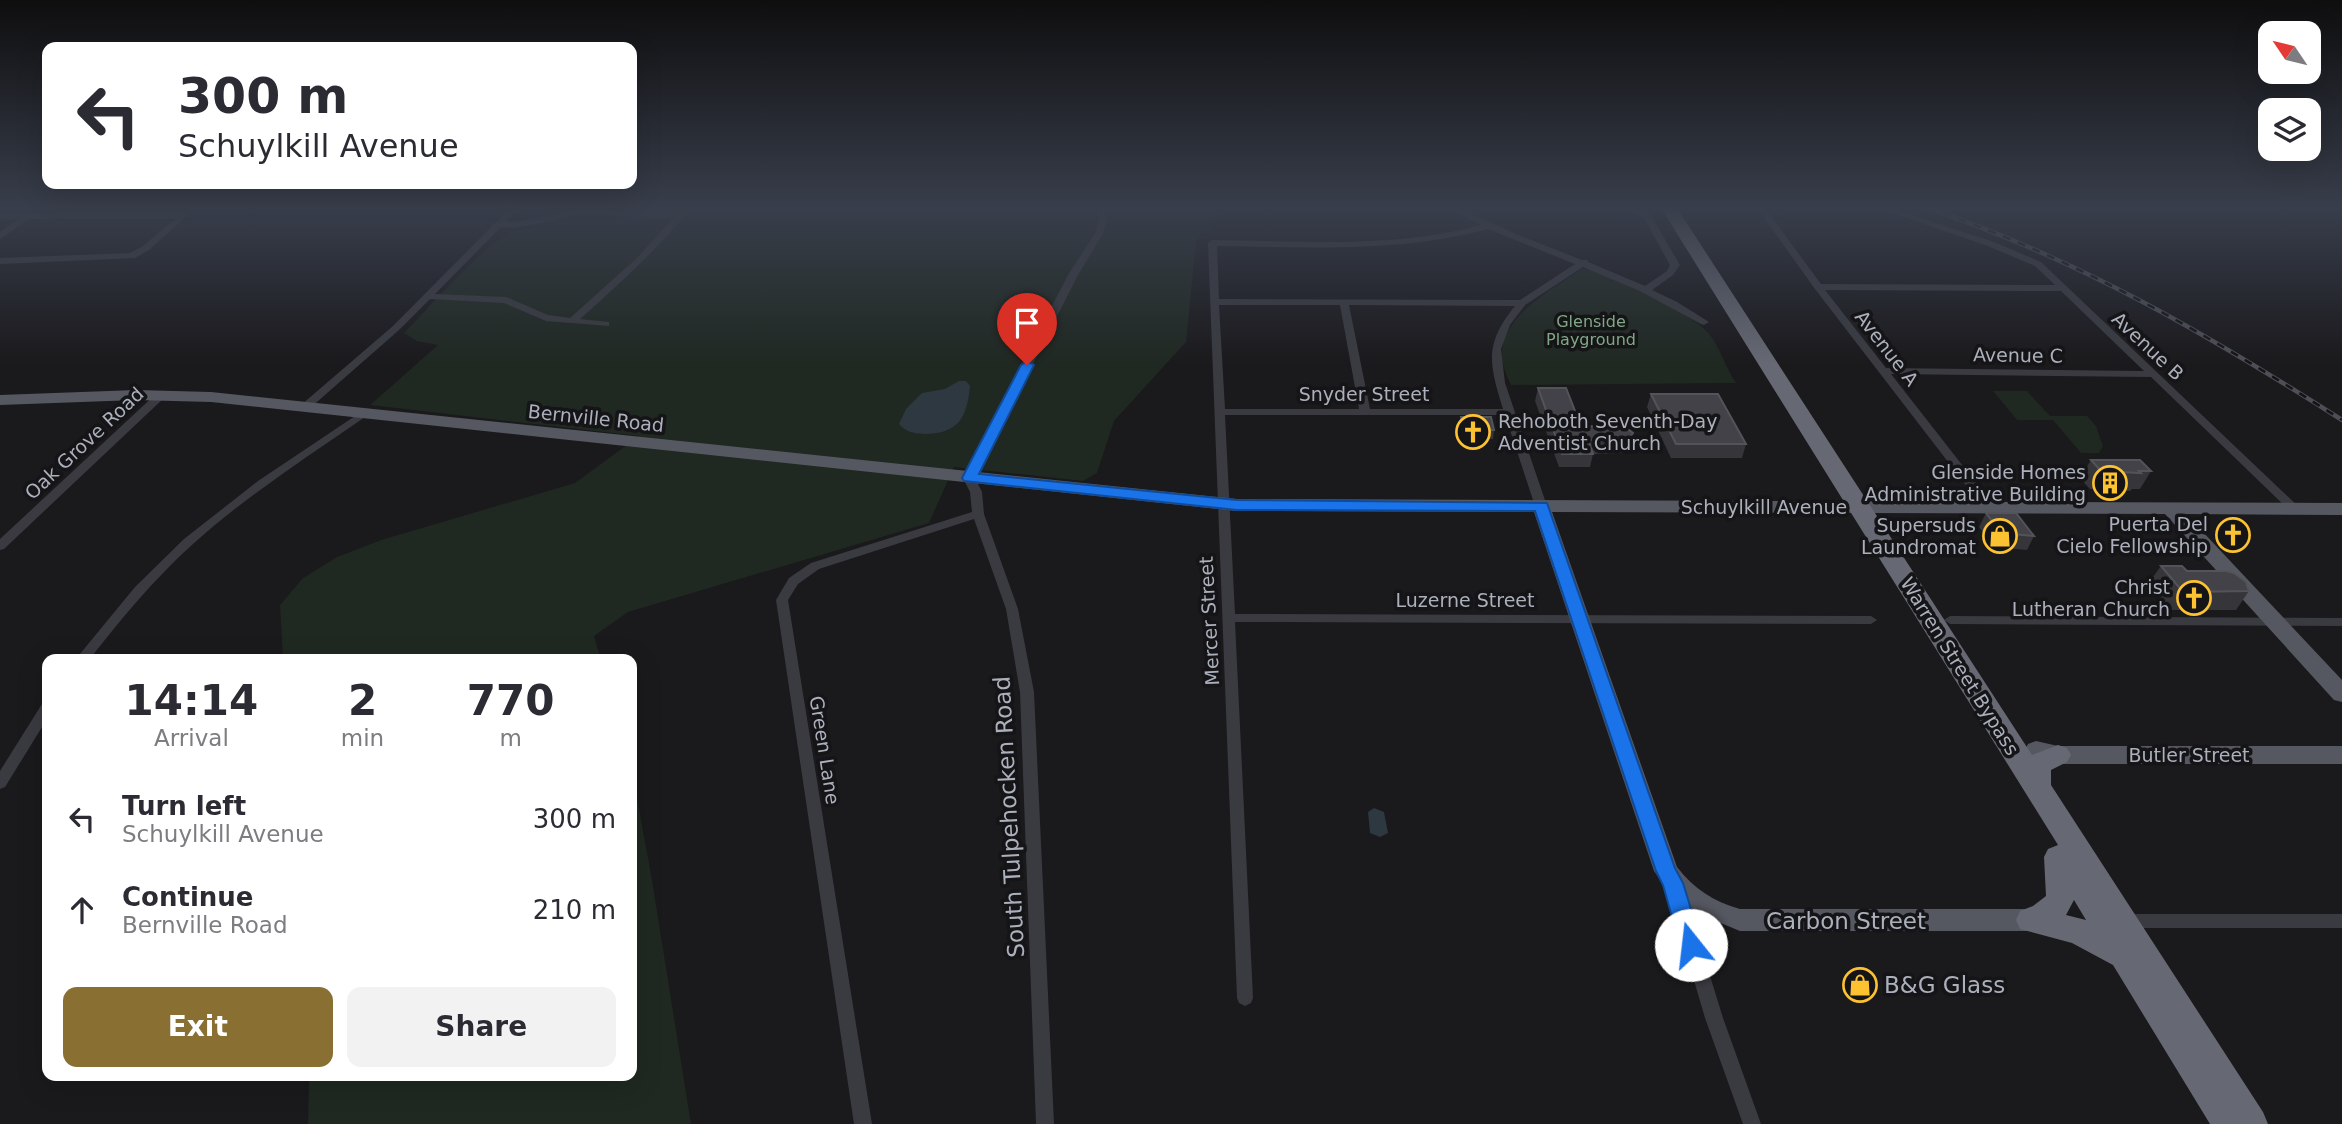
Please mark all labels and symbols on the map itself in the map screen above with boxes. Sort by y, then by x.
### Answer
north arrow [2258,21,2320,84]
pin [997,293,1057,365]
street label: Avenue A [1851,306,1923,390]
street label: Avenue B [2108,307,2188,385]
park label: Glenside Playground [1546,312,1636,349]
street label: Avenue C [1973,343,2063,367]
street label: Oak Grove Road [20,382,148,504]
street label: Snyder Street [1299,383,1429,405]
street label: Bernville Road [527,400,665,436]
place label: Rehoboth Seventh-Day Adventist Church [1498,410,1718,454]
church icon: Rehoboth Seventh-Day Adventist Church [1454,413,1492,451]
place label: Glenside Homes Administrative Building [1865,461,2086,505]
building icon: Glenside Homes Administrative Building [2091,464,2129,502]
street label: Schuylkill Avenue [1681,496,1847,518]
place label: Puerta Del Cielo Fellowship [2056,513,2208,557]
place label: Supersuds Laundromat [1861,514,1976,558]
church icon: Puerta Del Cielo Fellowship [2214,516,2252,554]
shop icon: Supersuds Laundromat [1981,517,2019,555]
street label: Mercer Street [1195,556,1223,686]
street label: Warren Street Bypass [1896,573,2024,759]
place label: Christ Lutheran Church [2012,576,2170,620]
church icon: Christ Lutheran Church [2175,579,2213,617]
street label: Luzerne Street [1396,589,1534,611]
street label: South Tulpehocken Road [989,676,1029,958]
street label: Green Lane [806,694,844,806]
street label: Butler Street [2128,744,2250,766]
position arrow [1654,908,1728,982]
street label: Carbon Street [1766,908,1926,934]
shop icon: B&G Glass [1841,966,1879,1004]
place label: B&G Glass [1884,972,2005,998]

